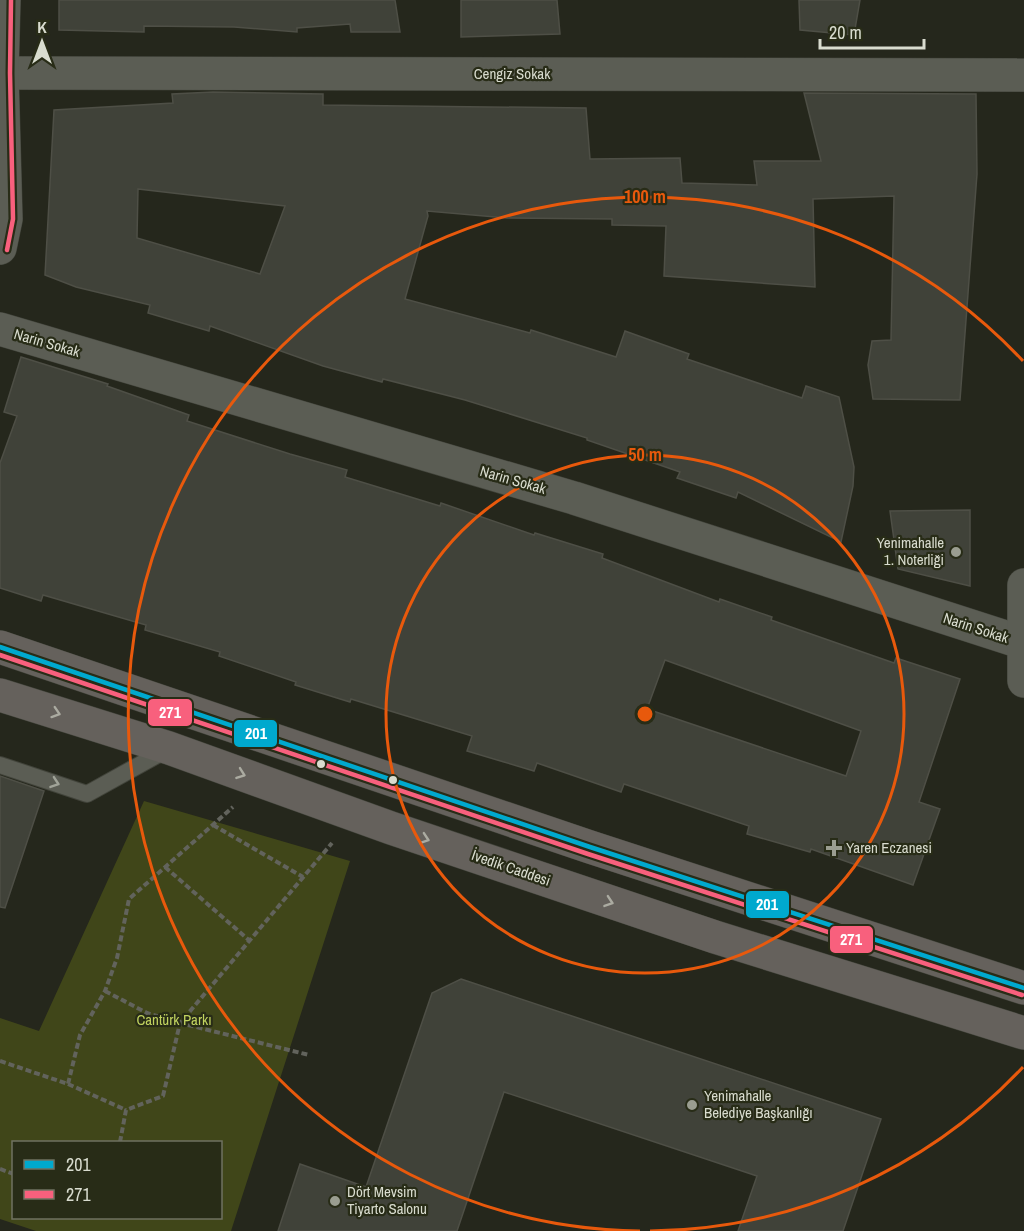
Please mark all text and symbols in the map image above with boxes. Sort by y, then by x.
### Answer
north arrow [12,12,72,72]
scale bar [820,12,924,50]
text: K [37,16,47,38]
text: 20 m [829,20,862,45]
street label: Cengiz Sokak [474,63,551,84]
text: 100 m [624,184,666,209]
street label: Narin Sokak [12,323,83,362]
text: 50 m [628,442,662,467]
street label: Narin Sokak [478,460,549,499]
place label: Yenimahalle 1. Noterliği [877,532,944,570]
marker: Yenimahalle 1. Noterliği [949,545,963,559]
street label: Narin Sokak [941,607,1012,648]
line badge: 271 [147,698,193,727]
text: 271 [159,701,182,723]
centre of rings [635,704,655,724]
one-way arrow [50,705,61,718]
line badge: 201 [233,719,278,748]
text: 201 [245,722,268,744]
unlabelled marker [315,758,327,770]
one-way arrow [235,767,246,779]
unlabelled marker [387,774,399,786]
one-way arrow [49,776,60,789]
one-way arrow [419,832,429,845]
place label: Yaren Eczanesi [846,837,932,858]
marker: Yaren Eczanesi [827,841,841,855]
street label: İvedik Caddesi [469,844,553,891]
line badge: 201 [745,890,790,919]
text: 201 [756,893,779,915]
one-way arrow [603,894,614,907]
line badge: 271 [829,925,874,954]
text: 271 [840,928,863,950]
park label: Cantürk Parkı [136,1009,212,1030]
place label: Yenimahalle Belediye Başkanlığı [704,1085,813,1123]
marker: Yenimahalle Belediye Başkanlığı [685,1098,699,1112]
legend [12,1141,222,1219]
text: 201 [66,1152,91,1177]
place label: Dört Mevsim Tiyarto Salonu [347,1181,427,1219]
text: 271 [66,1182,91,1207]
marker: Dört Mevsim Tiyarto Salonu [328,1194,342,1208]

